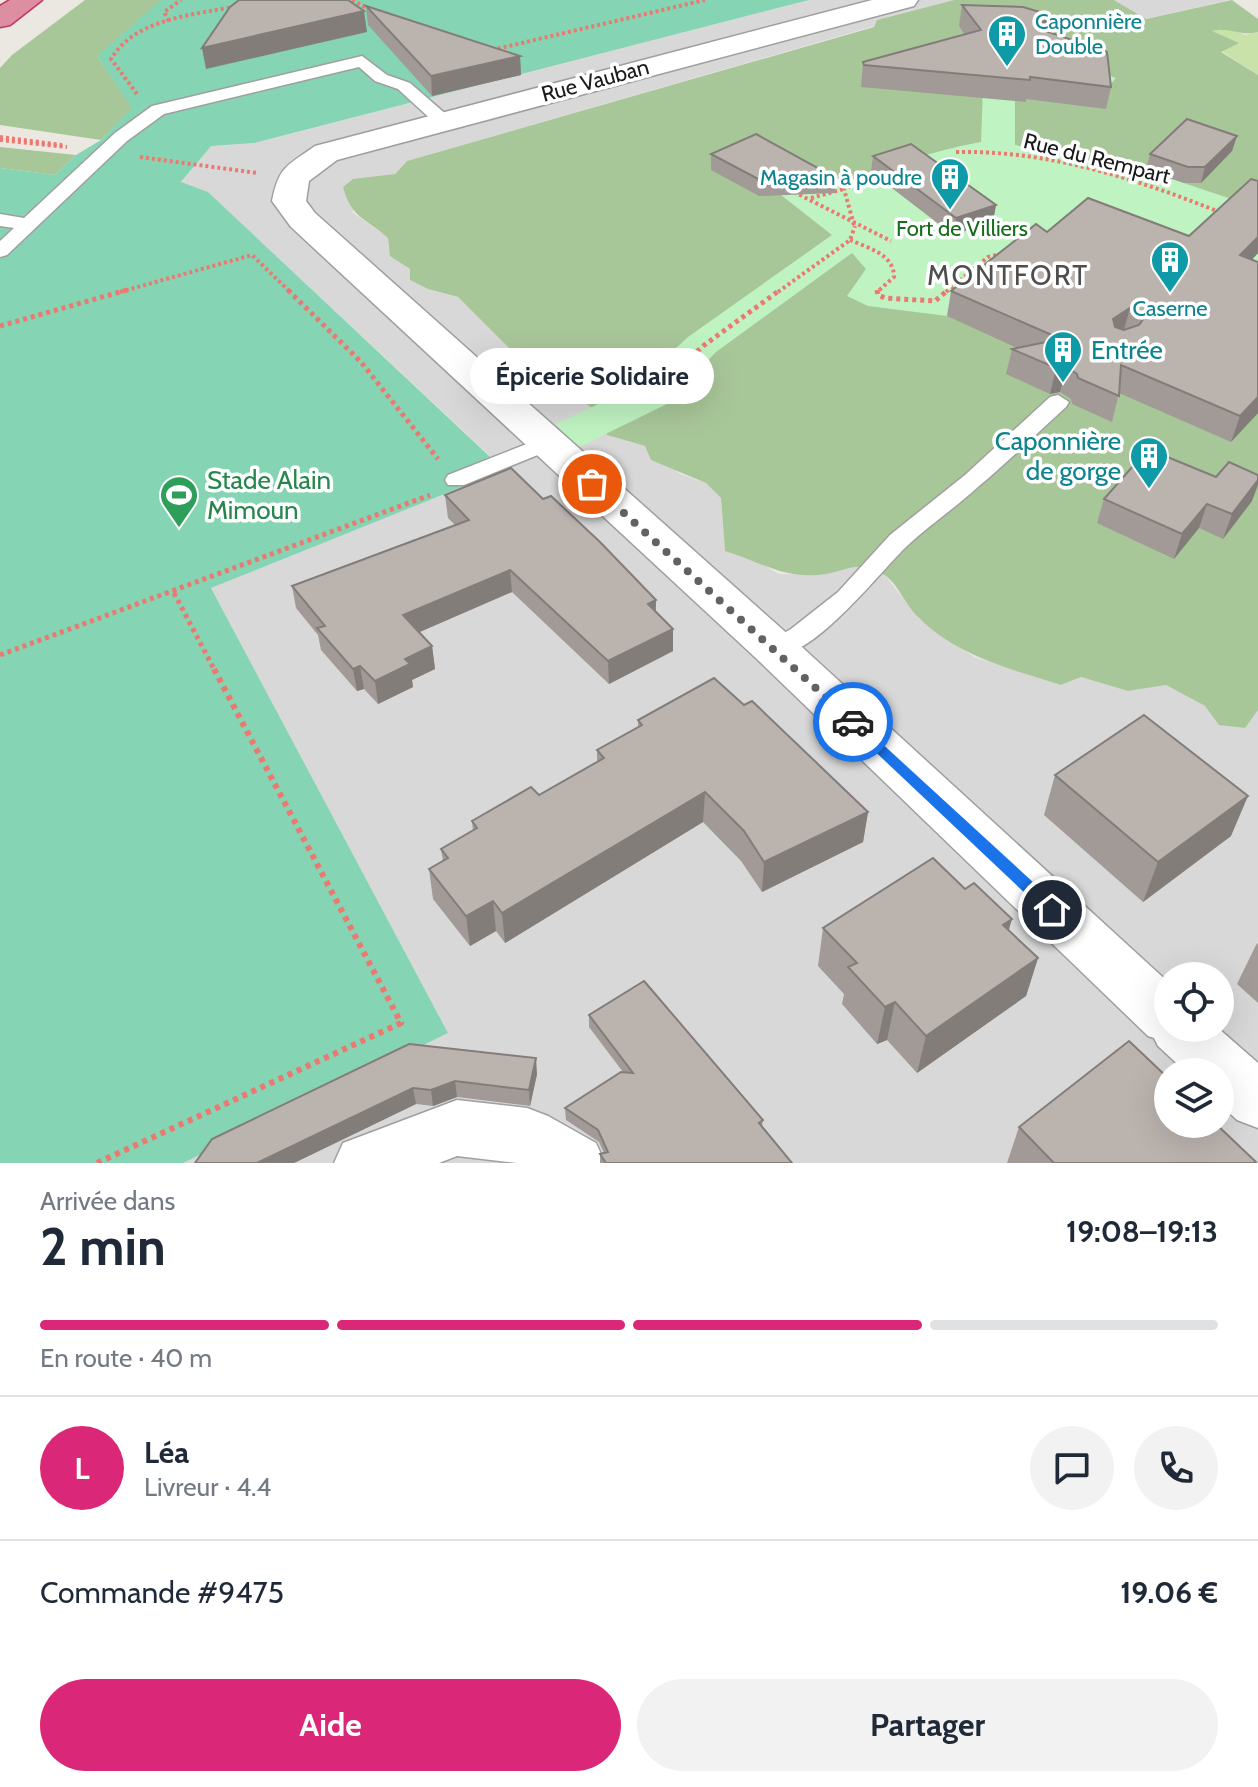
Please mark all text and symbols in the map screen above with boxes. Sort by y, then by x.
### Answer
place label: Caponnière Double [1035,8,1142,60]
building icon: Caponnière Double [986,13,1028,68]
street label: Rue Vauban [538,53,652,108]
street label: Rue du Rempart [1021,127,1173,190]
building icon: Magasin à poudre [929,156,971,211]
place label: Magasin à poudre [760,164,922,191]
park label: Fort de Villiers [896,215,1028,242]
building icon: Caserne [1149,239,1191,294]
district label: MONTFORT [927,258,1089,292]
place label: Caserne [1133,295,1208,322]
building icon: Entrée [1042,329,1084,384]
place label: Entrée [1091,334,1163,366]
callout: Épicerie Solidaire [470,348,714,404]
text: Épicerie Solidaire [495,360,689,392]
place label: Caponnière de gorge [995,425,1121,487]
building icon: Caponnière de gorge [1128,435,1170,490]
pin [558,450,626,518]
icon: bag [570,462,614,506]
place label: Stade Alain Mimoun [207,464,331,526]
sports icon: Stade Alain Mimoun [158,474,200,529]
courier [813,682,893,762]
icon: car [831,700,875,744]
pin [1018,876,1086,944]
icon: home [1030,888,1074,932]
map controls [1154,962,1234,1138]
button: locate [1154,962,1234,1042]
button: layers [1154,1058,1234,1138]
text: Arrivée dans [40,1185,175,1217]
text: 19:08–19:13 [1066,1213,1218,1250]
text: 2 min [40,1215,166,1278]
text: En route · 40 m [40,1342,212,1374]
button: chat [1030,1426,1114,1510]
button: phone [1134,1426,1218,1510]
text: Léa [144,1434,189,1471]
text: L [74,1450,90,1487]
text: Livreur · 4.4 [144,1471,271,1503]
text: Commande #9475 [40,1574,284,1611]
text: 19.06 € [1120,1574,1218,1611]
button: Aide [40,1679,621,1771]
button: Partager [637,1679,1218,1771]

